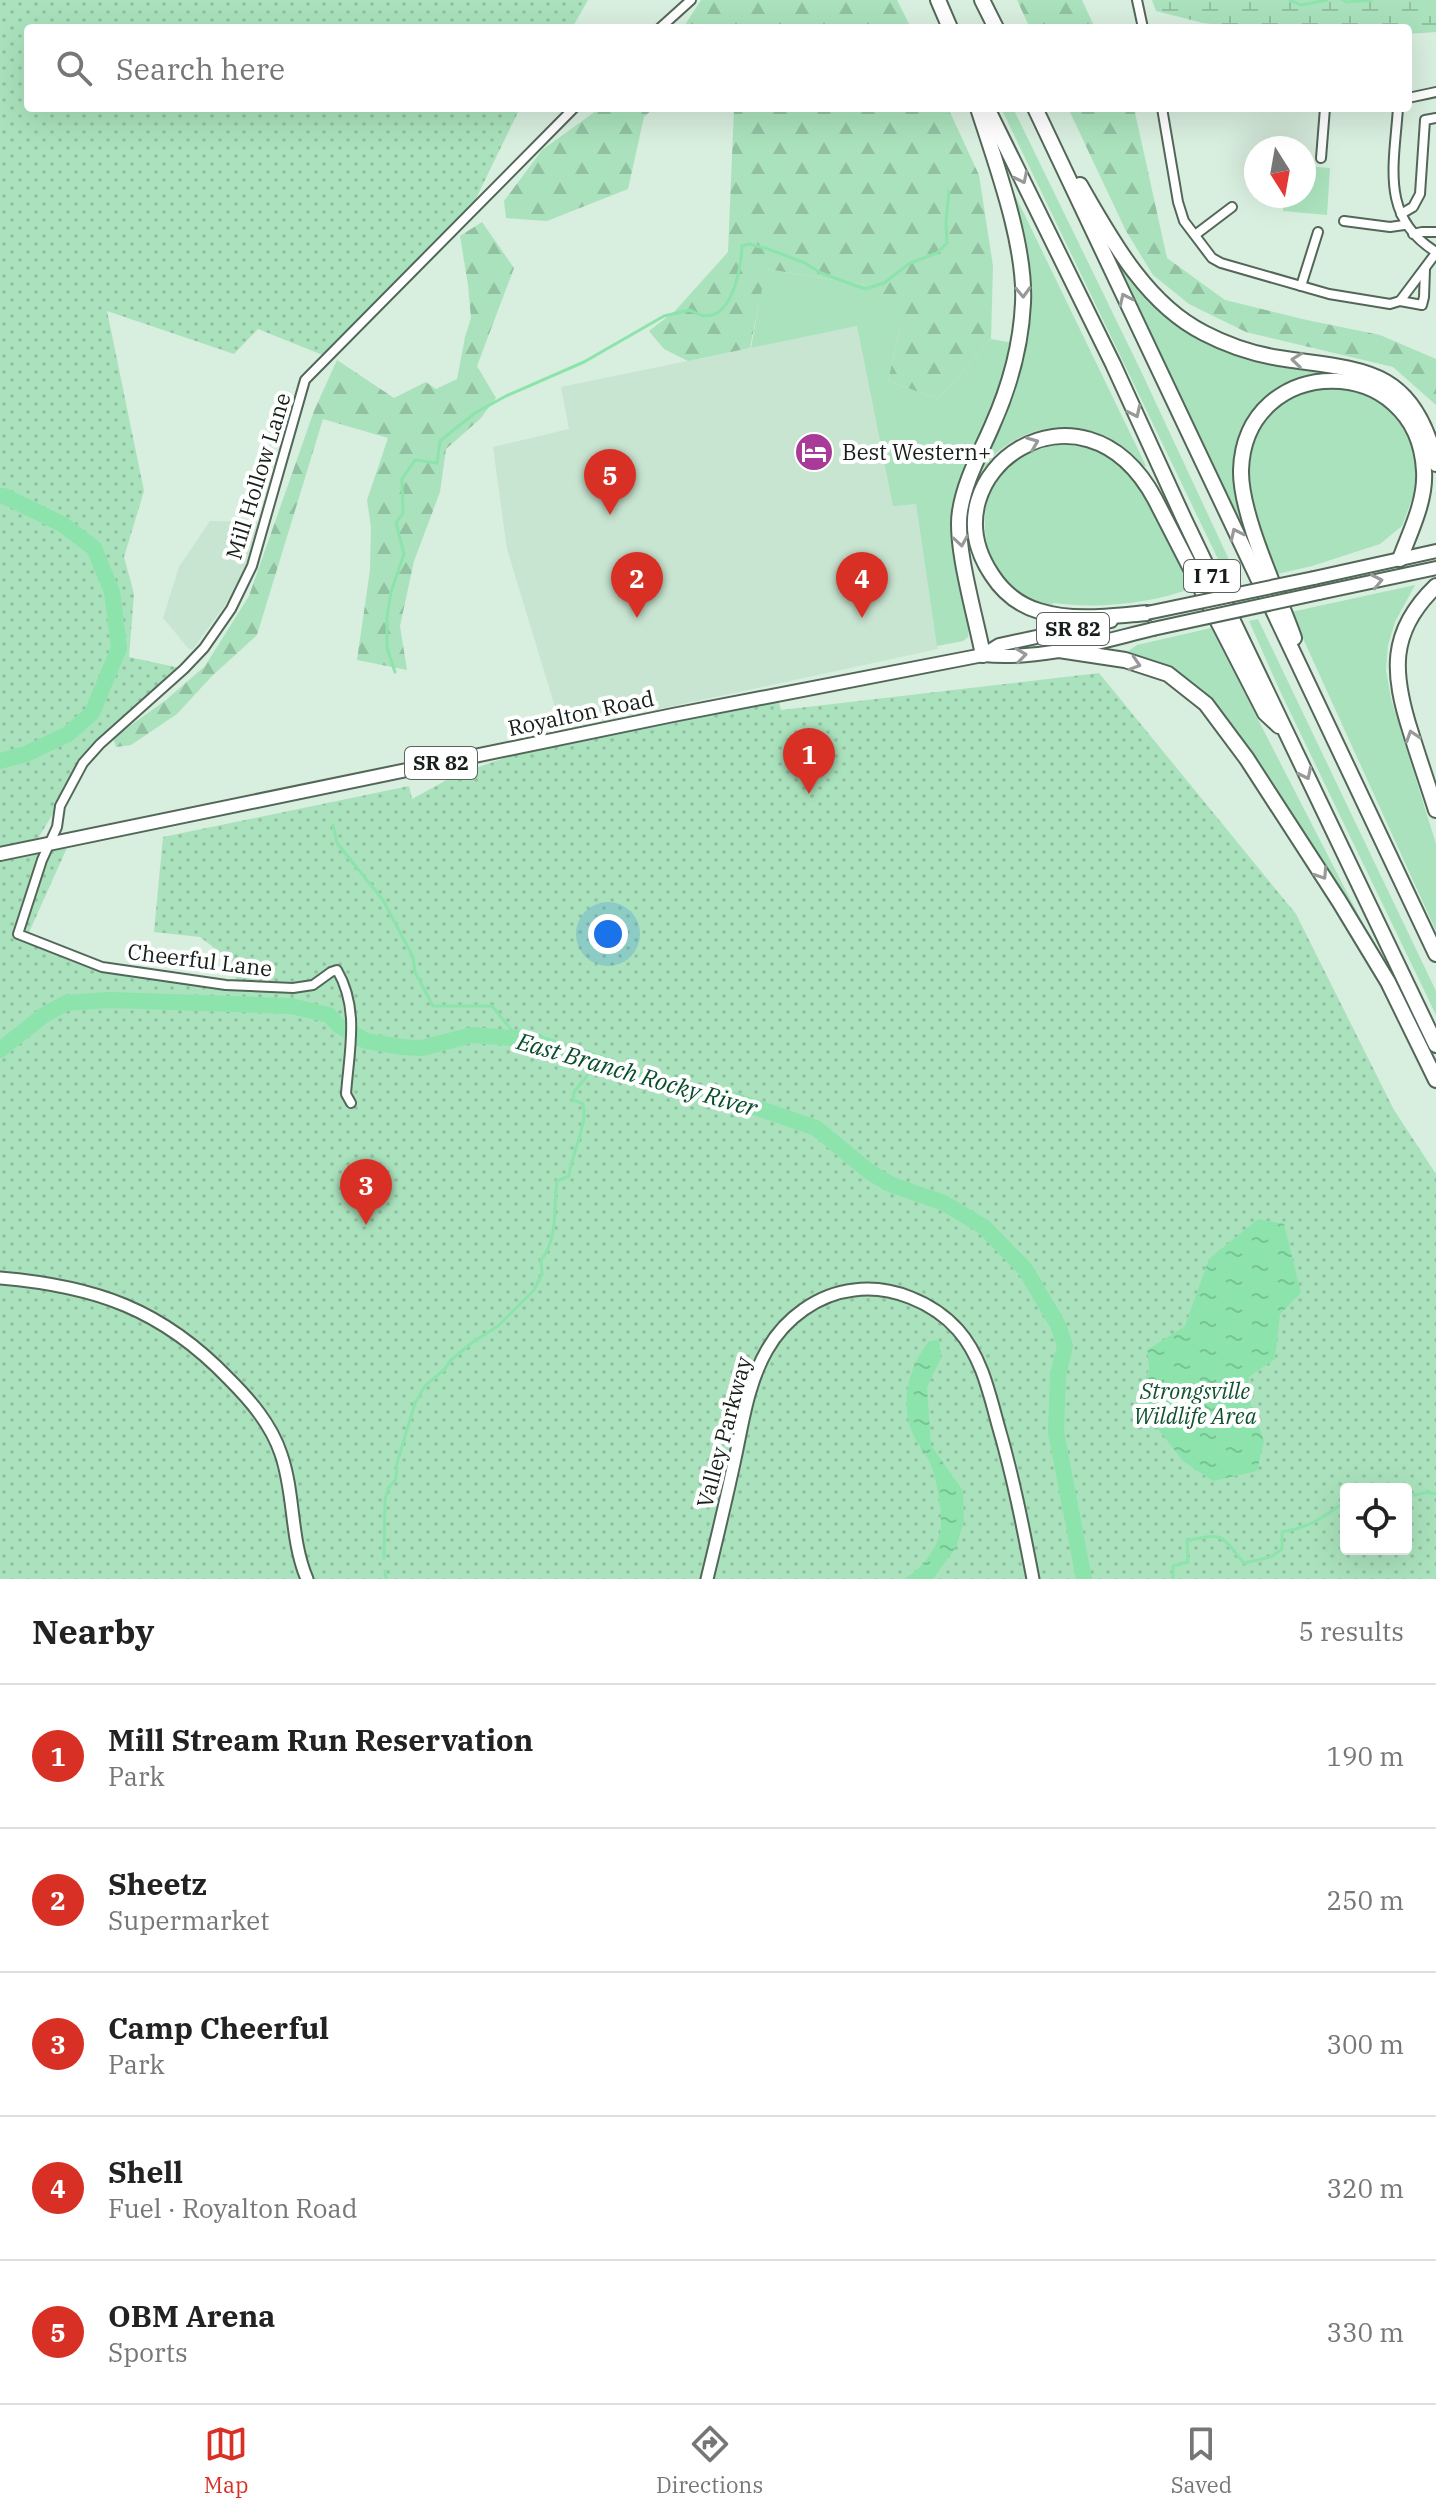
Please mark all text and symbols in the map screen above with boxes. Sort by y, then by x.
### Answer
search box [24,24,1412,112]
icon: search [52,46,96,90]
text: Search here [116,49,285,88]
north arrow [1244,136,1316,208]
one-way arrow [1012,170,1028,184]
one-way arrow [1014,286,1031,299]
one-way arrow [1119,293,1135,308]
one-way arrow [1290,352,1303,369]
street label: Mill Hollow Lane [218,389,297,563]
one-way arrow [1125,404,1141,418]
hotel icon: Best Western+ [793,431,835,473]
one-way arrow [1025,436,1039,452]
place label: Best Western+ [842,437,991,466]
pin: 5 [584,449,636,515]
one-way arrow [1230,528,1246,543]
one-way arrow [952,534,969,548]
pin: 2 [611,552,663,618]
pin: 4 [836,552,888,618]
road number: I 71 [1184,560,1240,592]
one-way arrow [1370,573,1384,590]
road number: SR 82 [1037,613,1109,645]
one-way arrow [1014,647,1028,664]
one-way arrow [1128,655,1142,671]
street label: Royalton Road [505,683,657,742]
pin: 1 [783,728,835,794]
one-way arrow [1405,730,1421,743]
road number: SR 82 [405,747,477,779]
one-way arrow [1296,765,1312,780]
one-way arrow [1312,865,1327,880]
your location [588,914,628,954]
street label: Cheerful Lane [126,936,274,983]
water label: East Branch Rocky River [512,1024,763,1124]
pin: 3 [340,1159,392,1225]
street label: Valley Parkway [689,1353,758,1511]
park label: Strongsville Wildlife Area [1133,1376,1257,1430]
map controls [1340,1483,1412,1555]
button: locate [1340,1483,1412,1555]
text: Nearby [32,1609,154,1653]
text: 5 results [1298,1614,1404,1648]
text: Mill Stream Run Reservation [108,1720,533,1759]
text: 1 [50,1739,66,1773]
text: 190 m [1326,1739,1404,1773]
text: Park [108,1759,165,1793]
text: Sheetz [108,1864,207,1903]
text: 2 [50,1883,66,1917]
text: 250 m [1326,1883,1404,1917]
text: Supermarket [108,1903,269,1937]
text: Camp Cheerful [108,2008,329,2047]
text: 3 [50,2027,66,2061]
text: 300 m [1326,2027,1404,2061]
text: Park [108,2047,165,2081]
text: Shell [108,2152,183,2191]
text: 4 [50,2171,66,2205]
text: 320 m [1326,2171,1404,2205]
text: Fuel · Royalton Road [108,2191,358,2225]
text: OBM Arena [108,2296,276,2335]
text: 5 [50,2315,66,2349]
text: 330 m [1326,2315,1404,2349]
text: Sports [108,2335,188,2369]
tab: Map [204,2422,248,2499]
tab: Directions [656,2422,763,2499]
tab: Saved [1171,2422,1232,2499]

